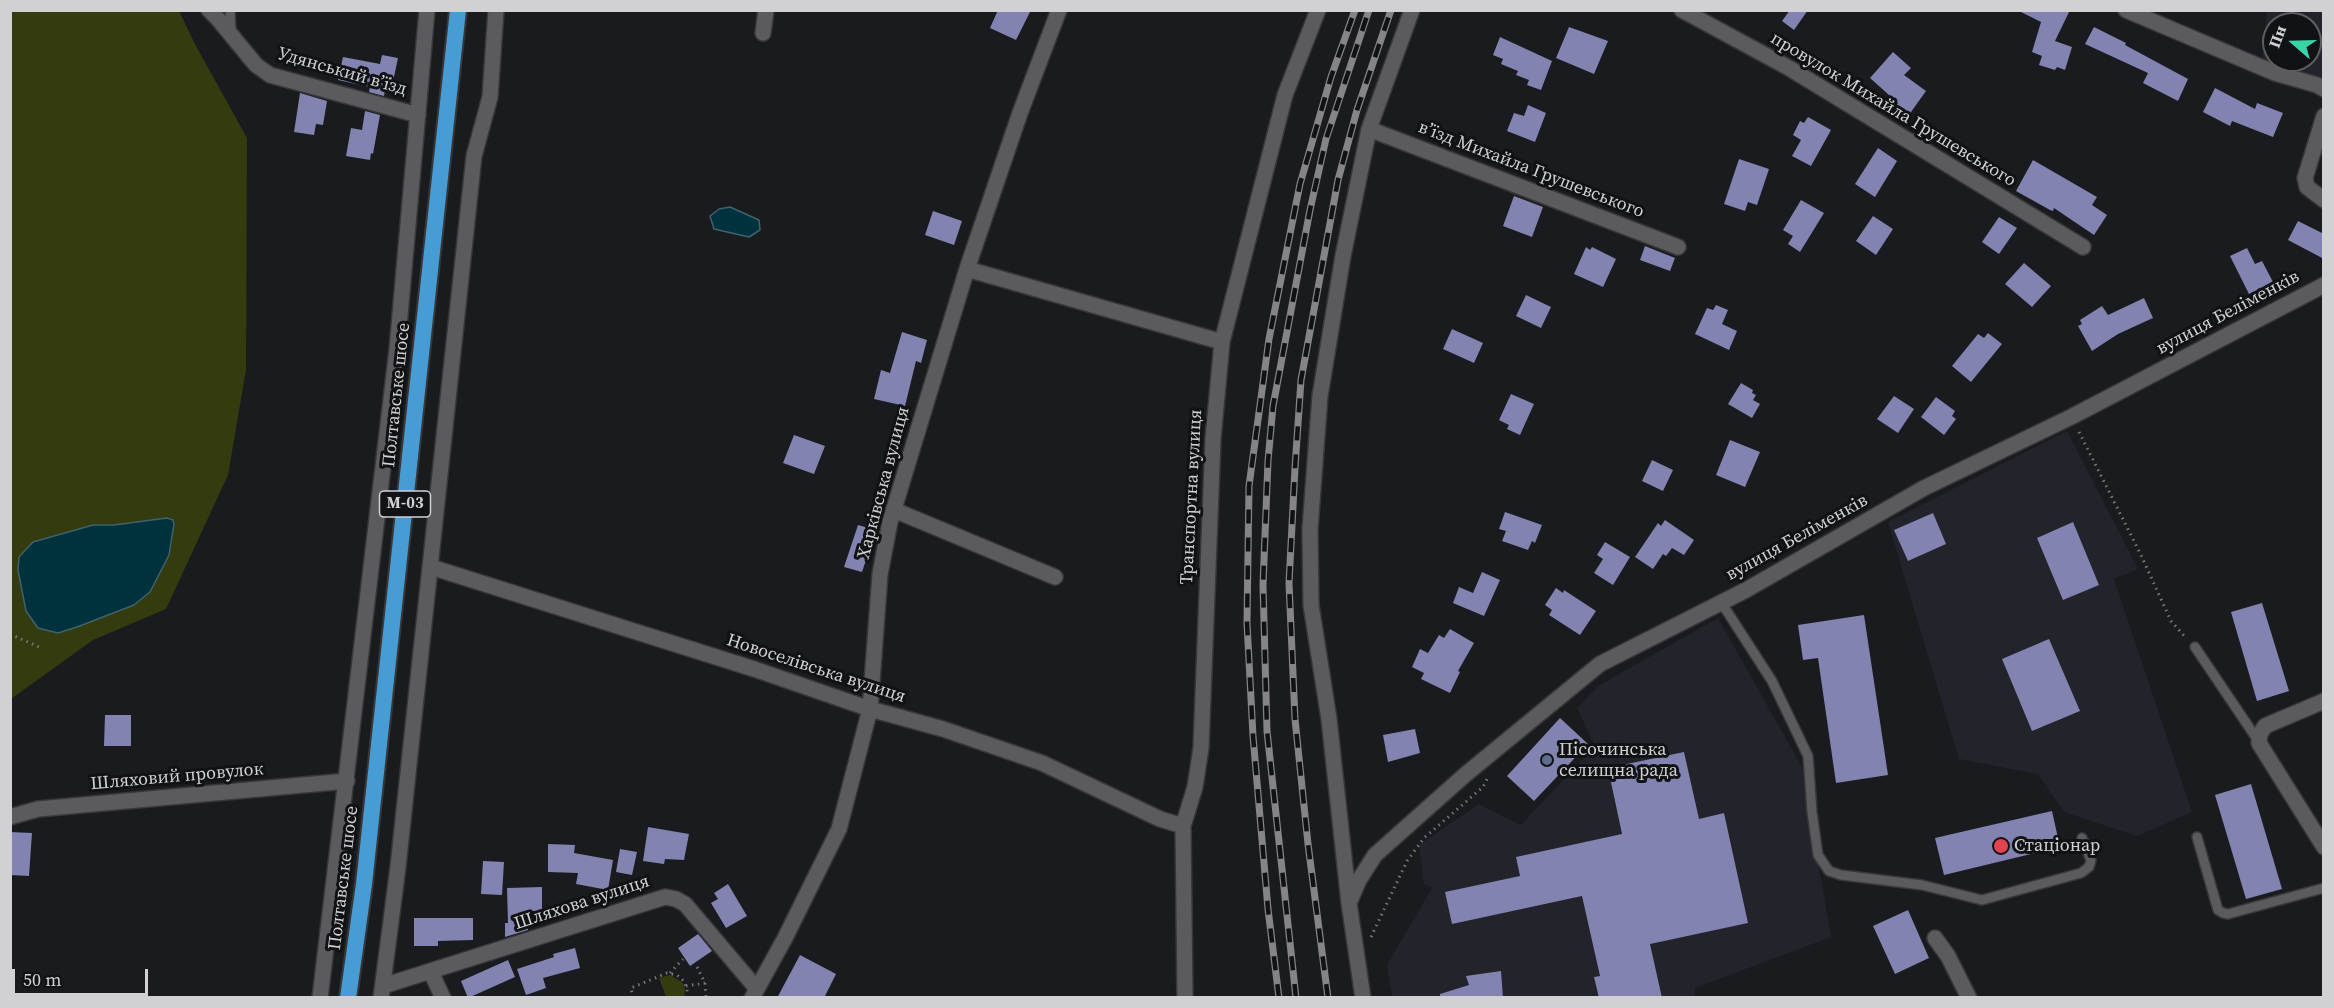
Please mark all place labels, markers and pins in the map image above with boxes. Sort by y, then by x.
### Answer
place label: Пісочинська селищна рада [1559,739,1678,782]
marker: Пісочинська селищна рада [1540,753,1554,767]
place label: Стаціонар [2014,835,2100,857]
marker: Стаціонар [1992,837,2010,855]

